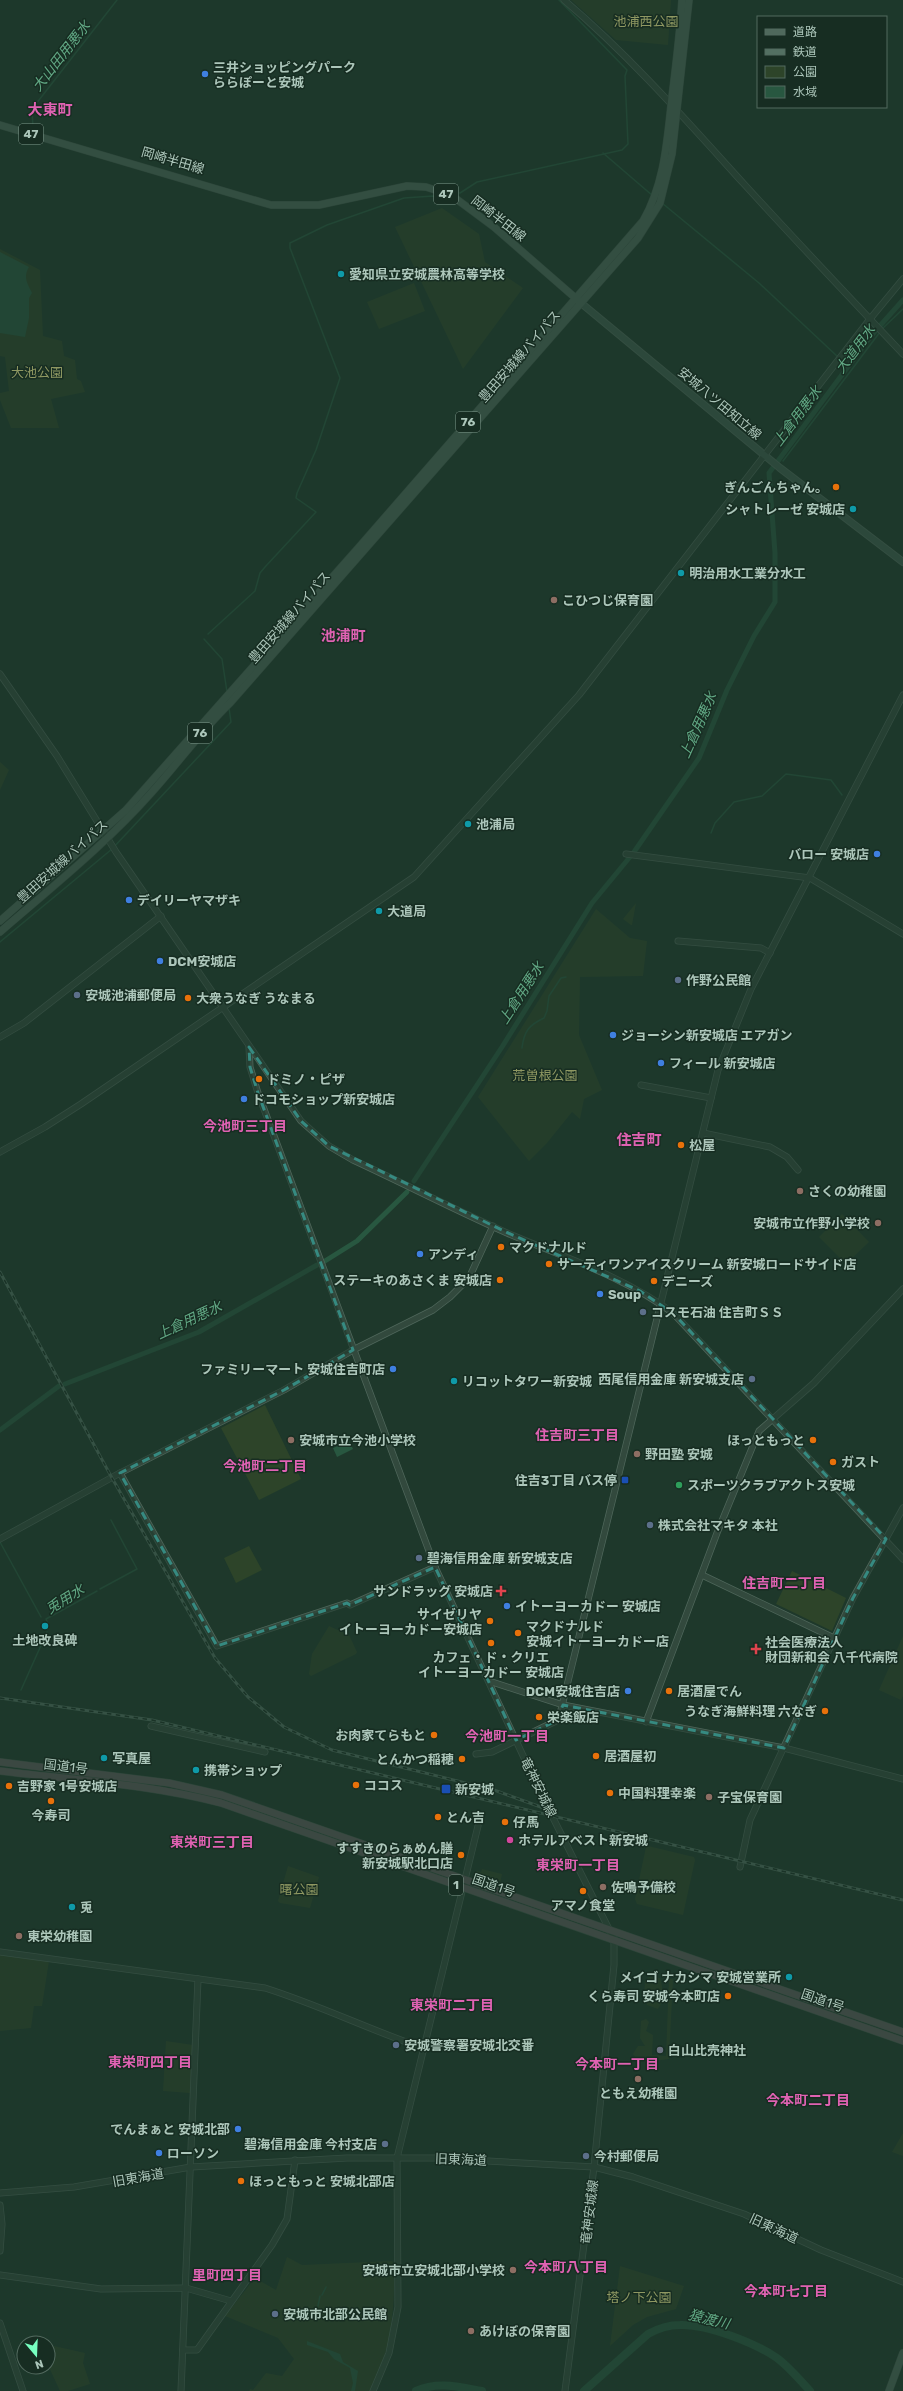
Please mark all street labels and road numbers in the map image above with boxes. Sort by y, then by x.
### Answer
road number: 47 [19,124,43,144]
street label: 岡崎半田線 [140,144,206,177]
road number: 47 [434,184,458,204]
street label: 岡崎半田線 [468,192,529,244]
street label: 豊田安城線バイパス [475,307,563,405]
street label: 安城八ツ田知立線 [675,364,764,443]
road number: 76 [456,412,480,432]
street label: 豊田安城線バイパス [245,568,333,666]
road number: 76 [188,723,212,743]
street label: 豊田安城線バイパス [14,817,111,906]
street label: 竜神安城線 [518,1755,560,1820]
street label: 国道1号 [43,1756,89,1777]
street label: 国道1号 [470,1871,517,1900]
road number: 1 [449,1875,463,1895]
street label: 国道1号 [799,1986,846,2015]
street label: 旧東海道 [435,2151,487,2168]
street label: 旧東海道 [111,2166,165,2189]
street label: 竜神安城線 [578,2179,601,2245]
street label: 旧東海道 [747,2211,801,2246]

